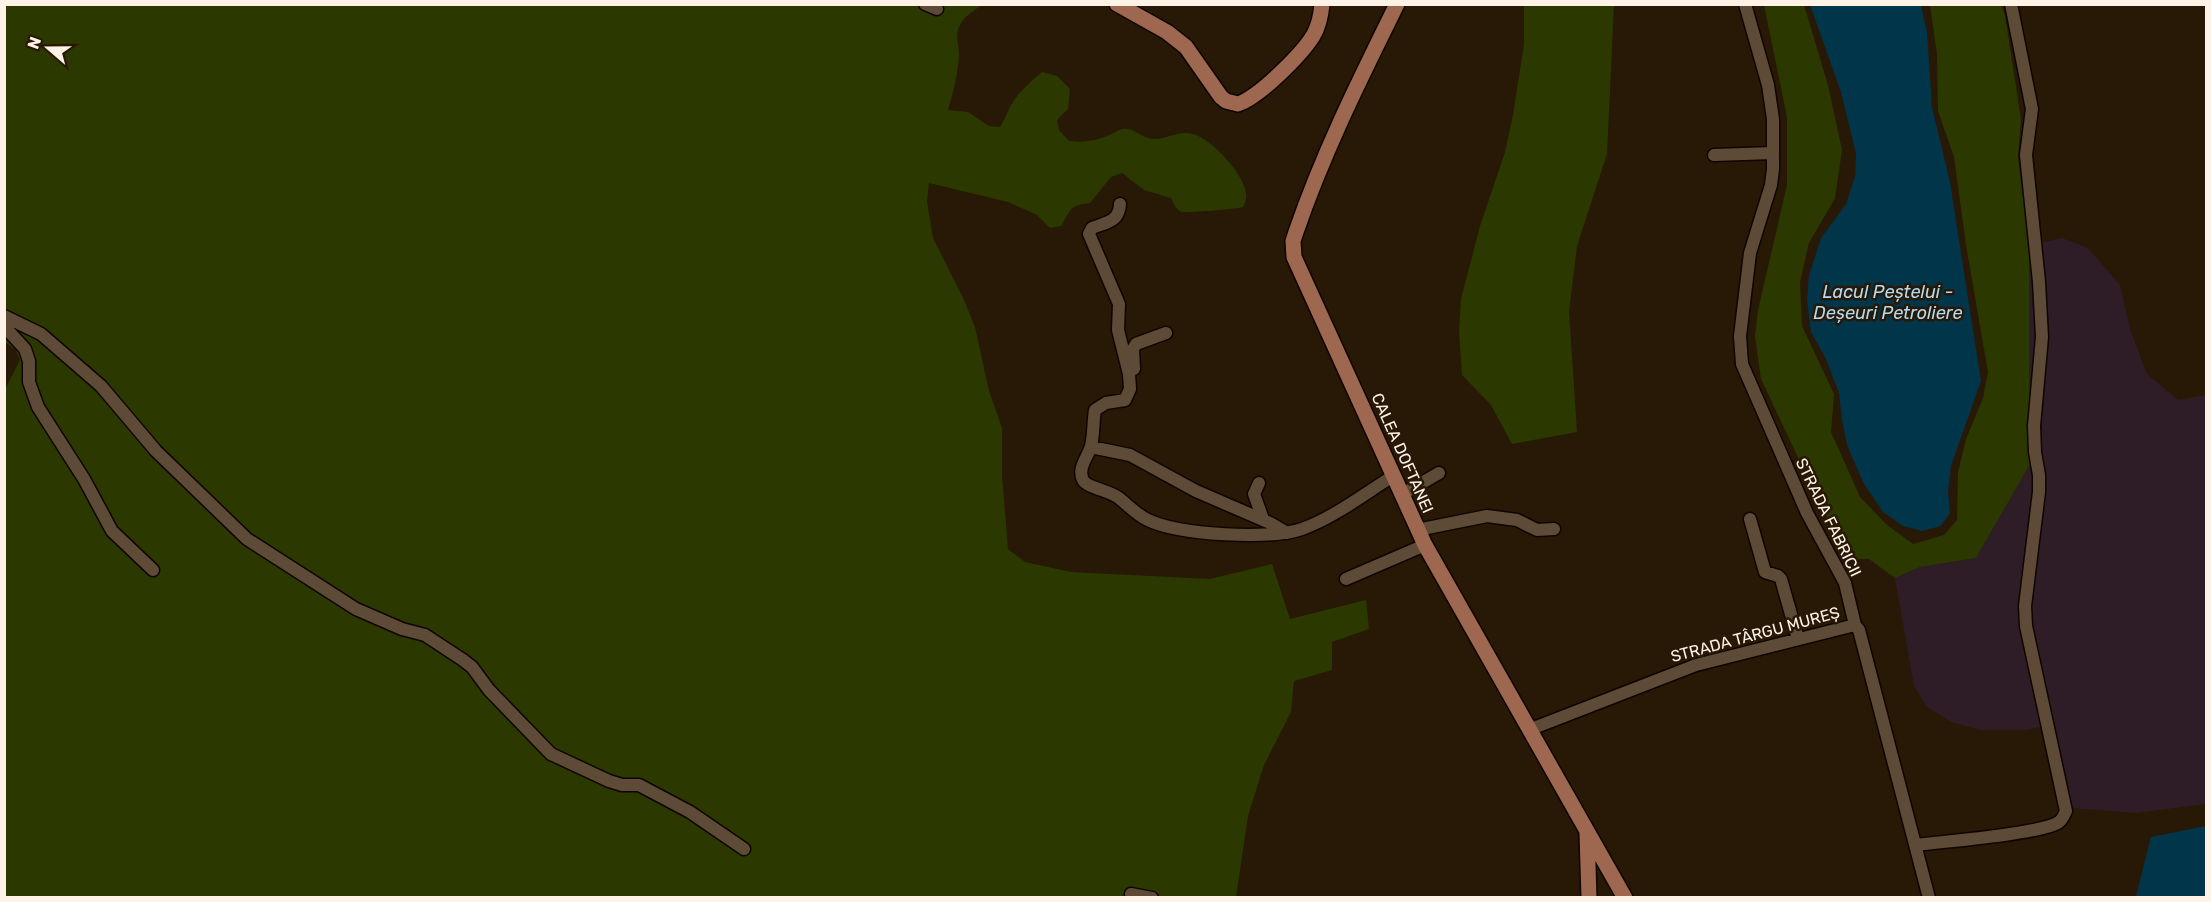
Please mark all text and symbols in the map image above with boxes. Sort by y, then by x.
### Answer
north arrow [18,18,78,78]
text: N [23,34,45,52]
water label: Lacul Peștelui - Deșeuri Petroliere [1813,281,1963,324]
street label: CALEA DOFTANEI [1368,390,1438,516]
street label: STRADA FABRICII [1792,455,1866,580]
street label: STRADA TÂRGU MUREȘ [1668,603,1842,666]

